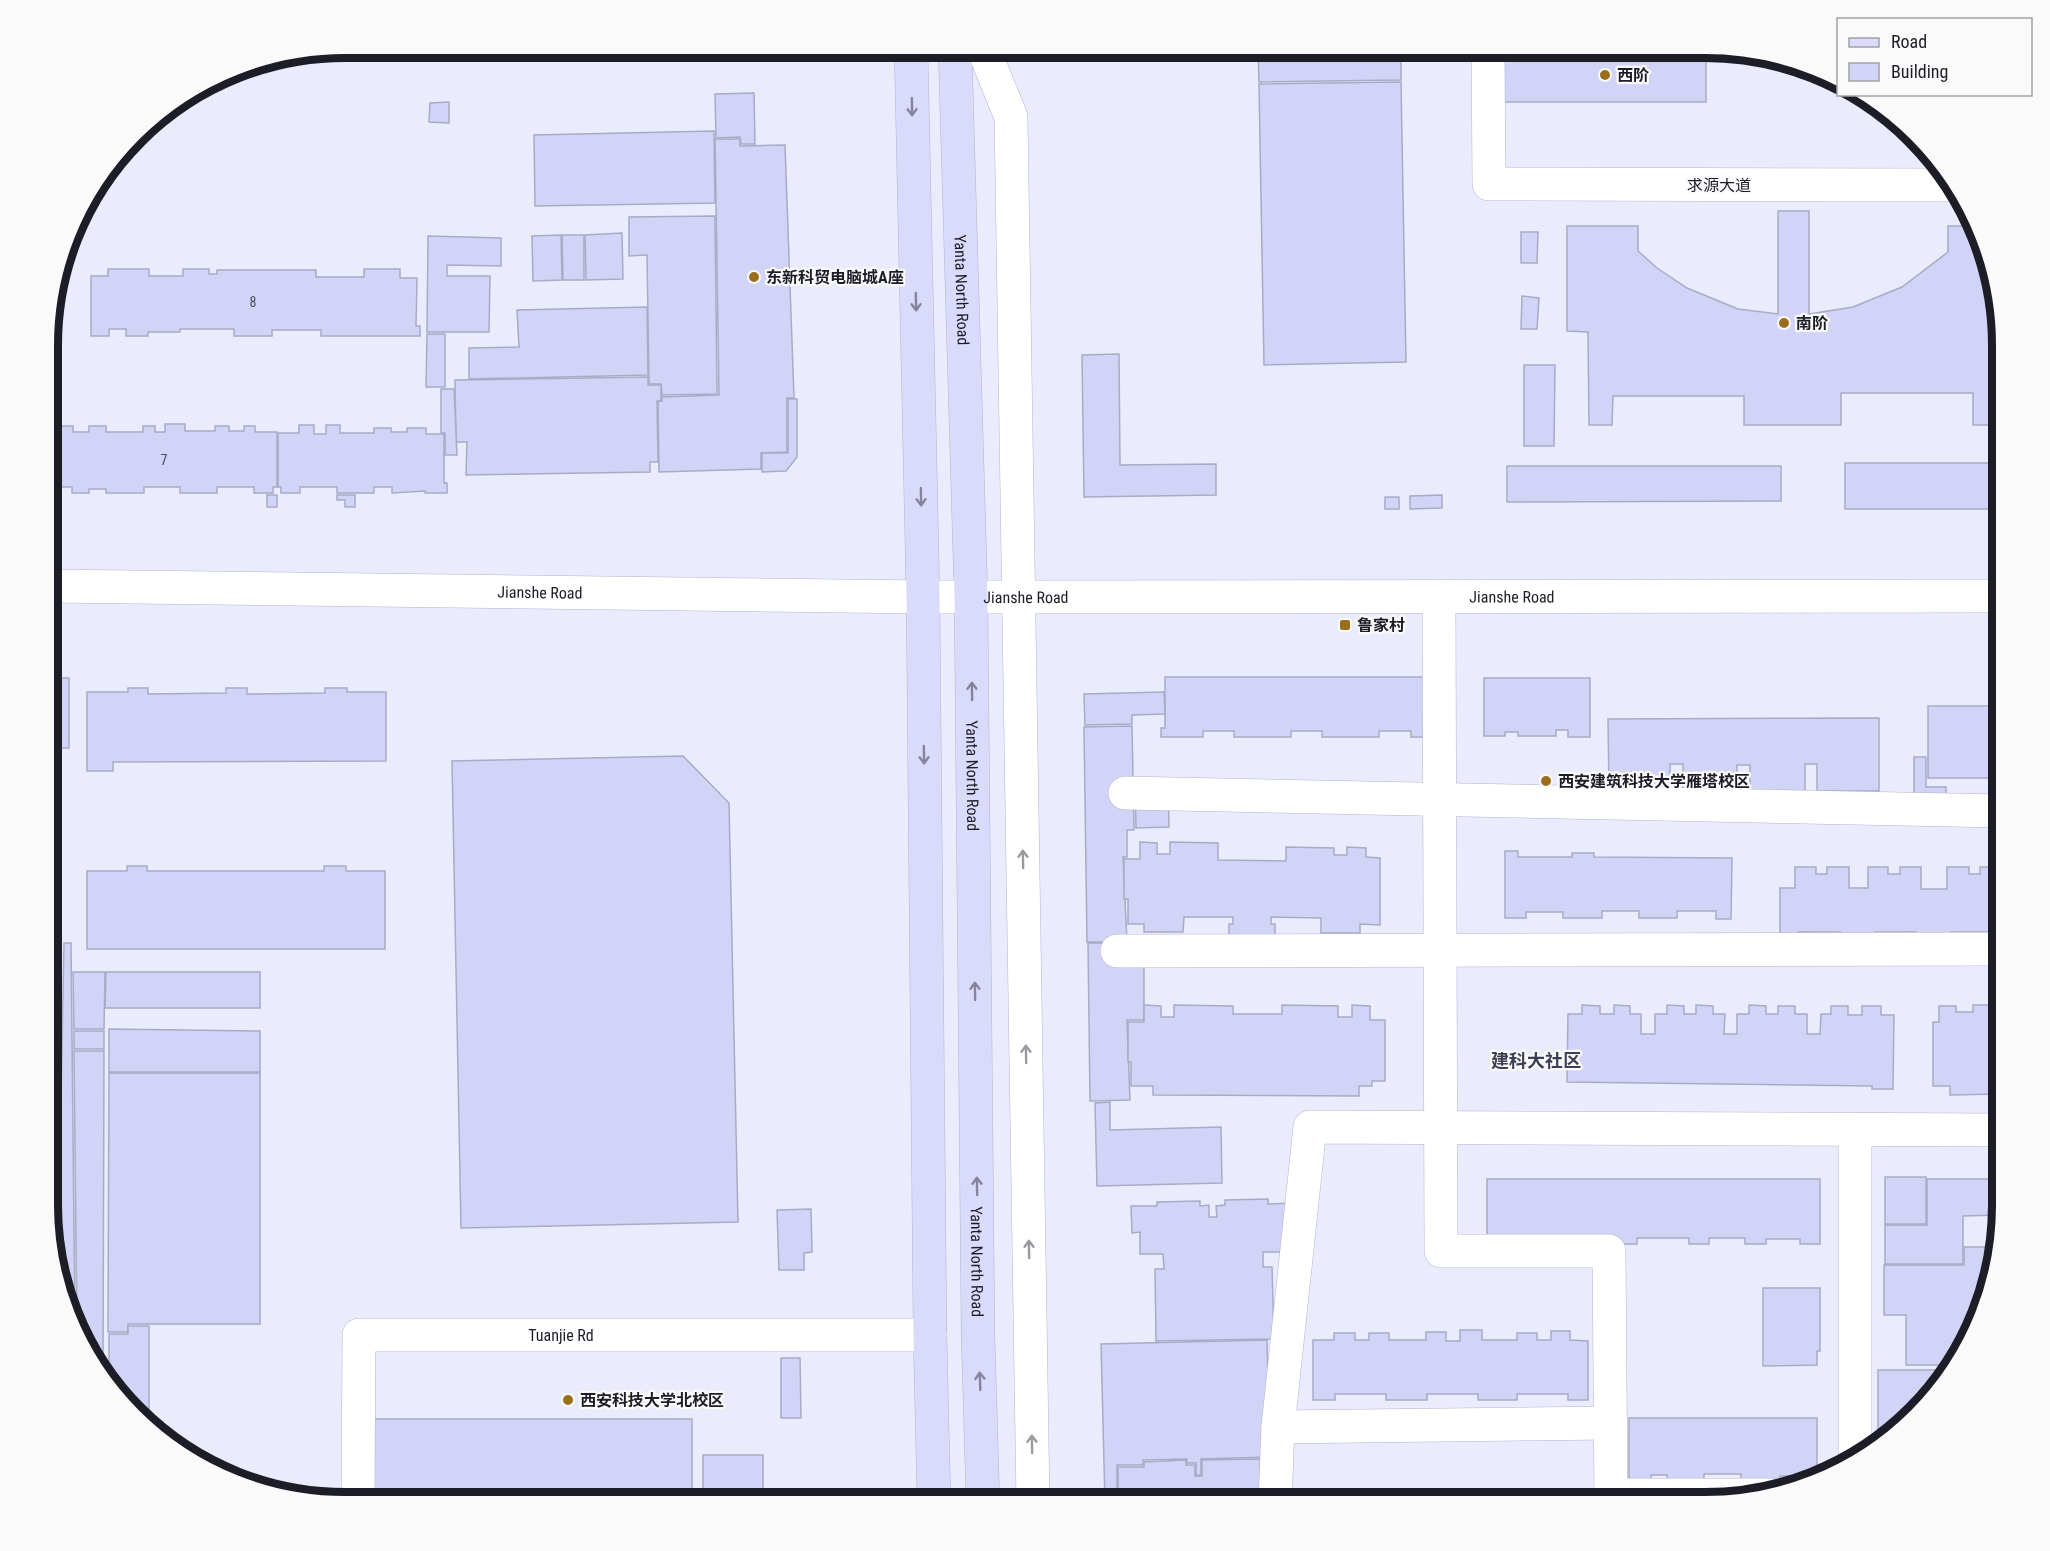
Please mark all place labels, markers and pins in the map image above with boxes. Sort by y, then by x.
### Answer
place label: 西阶 [1617,66,1649,85]
marker: 西阶 [1598,68,1612,82]
place label: 东新科贸电脑城A座 [766,268,904,287]
marker: 东新科贸电脑城A座 [747,270,761,284]
place label: 南阶 [1796,314,1828,333]
marker: 南阶 [1777,316,1791,330]
place label: 鲁家村 [1357,616,1405,635]
marker: 鲁家村 [1338,618,1352,632]
place label: 西安建筑科技大学雁塔校区 [1558,772,1750,791]
marker: 西安建筑科技大学雁塔校区 [1539,774,1553,788]
place label: 西安科技大学北校区 [580,1391,724,1410]
marker: 西安科技大学北校区 [561,1393,575,1407]

